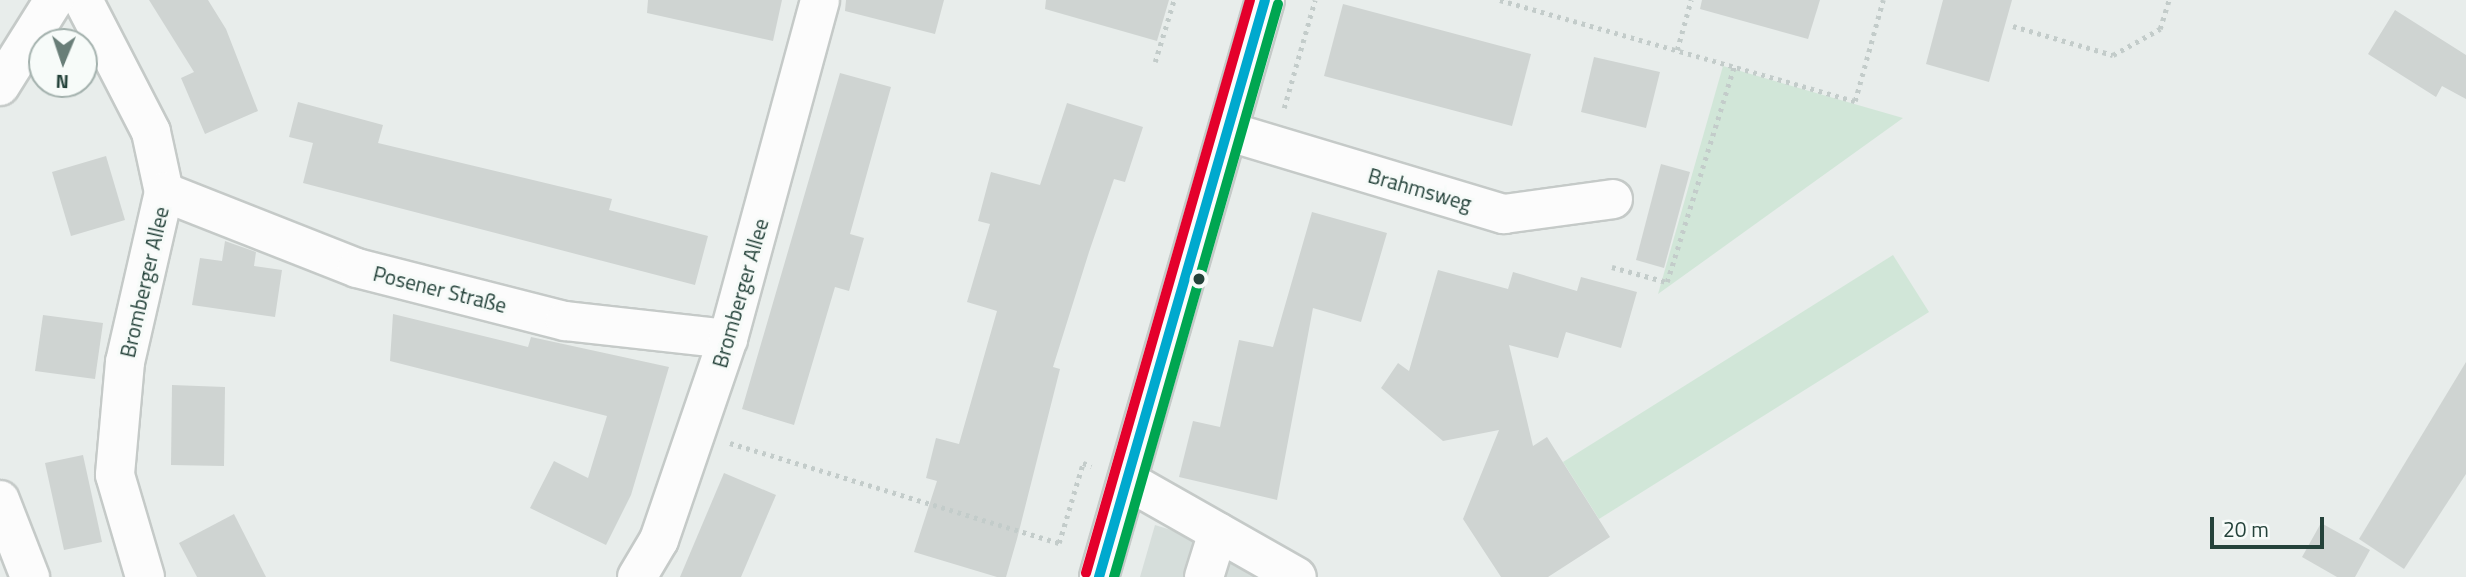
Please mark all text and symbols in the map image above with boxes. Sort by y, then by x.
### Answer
north arrow [28,28,98,98]
text: N [55,68,69,97]
street label: Brahmsweg [1365,162,1475,216]
street label: Bromberger Allee [114,204,174,360]
street label: Bromberger Allee [707,215,773,371]
street label: Posener Straße [371,260,509,318]
unlabelled marker [1192,272,1206,286]
scale bar [2214,504,2328,548]
text: 20 m [2223,513,2269,545]

